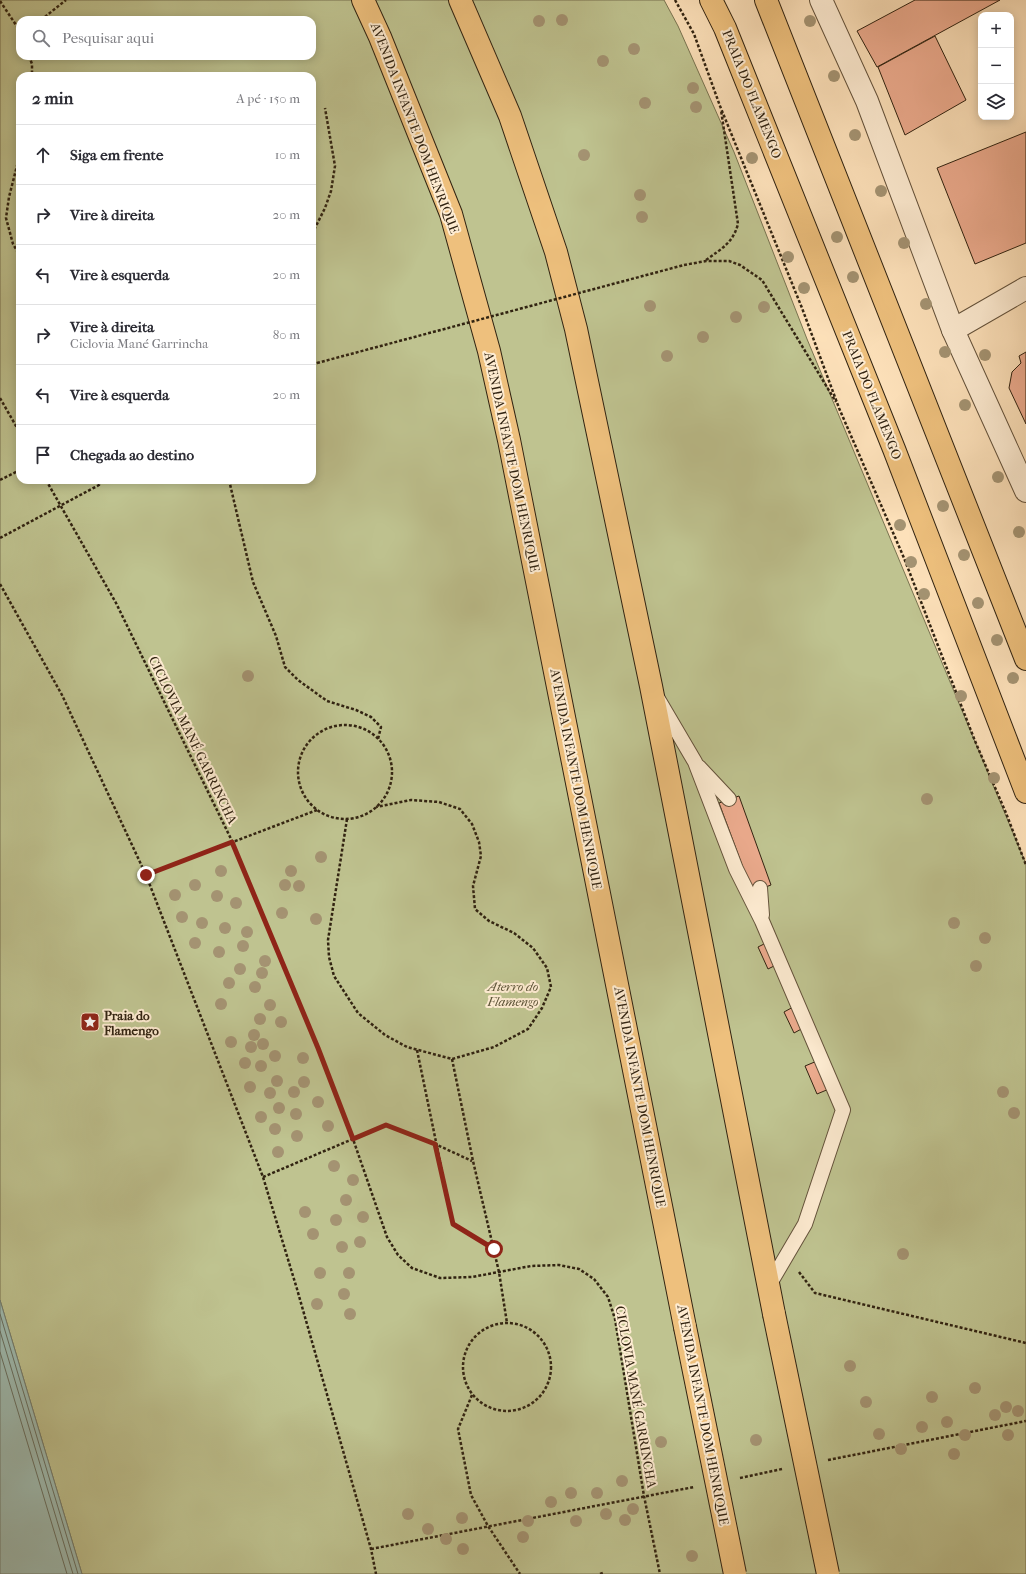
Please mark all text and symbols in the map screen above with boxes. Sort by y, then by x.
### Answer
map controls [978,12,1014,120]
button: + [978,12,1014,48]
search box [16,16,316,60]
street label: AVENIDA INFANTE DOM HENRIQUE [367,20,462,235]
icon: search [30,27,52,49]
street label: PRAIA DO FLAMENGO [719,27,785,161]
text: Pesquisar aqui [62,29,154,47]
button: − [978,48,1014,84]
button: layers [978,84,1014,120]
text: 2 min [32,88,73,108]
text: A pé · 150 m [236,91,300,106]
icon: ahead [32,144,54,166]
text: Siga em frente [70,146,163,164]
text: 10 m [275,147,300,162]
icon: right [32,204,54,226]
text: Vire à direita [70,206,154,224]
text: 20 m [273,207,300,222]
icon: left [32,264,54,286]
text: Vire à esquerda [70,266,169,284]
text: 20 m [273,267,300,282]
text: Vire à direita [70,318,154,336]
icon: right [32,324,54,346]
text: 80 m [273,327,300,342]
street label: PRAIA DO FLAMENGO [839,328,905,462]
text: Ciclovia Mané Garrincha [70,336,208,351]
street label: AVENIDA INFANTE DOM HENRIQUE [481,350,543,573]
icon: left [32,384,54,406]
text: Vire à esquerda [70,386,169,404]
text: 20 m [273,387,300,402]
icon: arrive [32,444,54,466]
text: Chegada ao destino [70,446,194,464]
street label: CICLOVIA MANÉ GARRINCHA [146,654,240,827]
street label: AVENIDA INFANTE DOM HENRIQUE [547,666,605,891]
route end [137,866,155,884]
park label: Aterro do Flamengo [486,979,539,1009]
street label: AVENIDA INFANTE DOM HENRIQUE [611,984,669,1209]
place label: Praia do Flamengo [103,1008,159,1039]
place icon: Praia do Flamengo [79,1011,101,1033]
route start [485,1240,503,1258]
street label: AVENIDA INFANTE DOM HENRIQUE [674,1302,732,1527]
street label: CICLOVIA MANÉ GARRINCHA [613,1305,660,1490]

